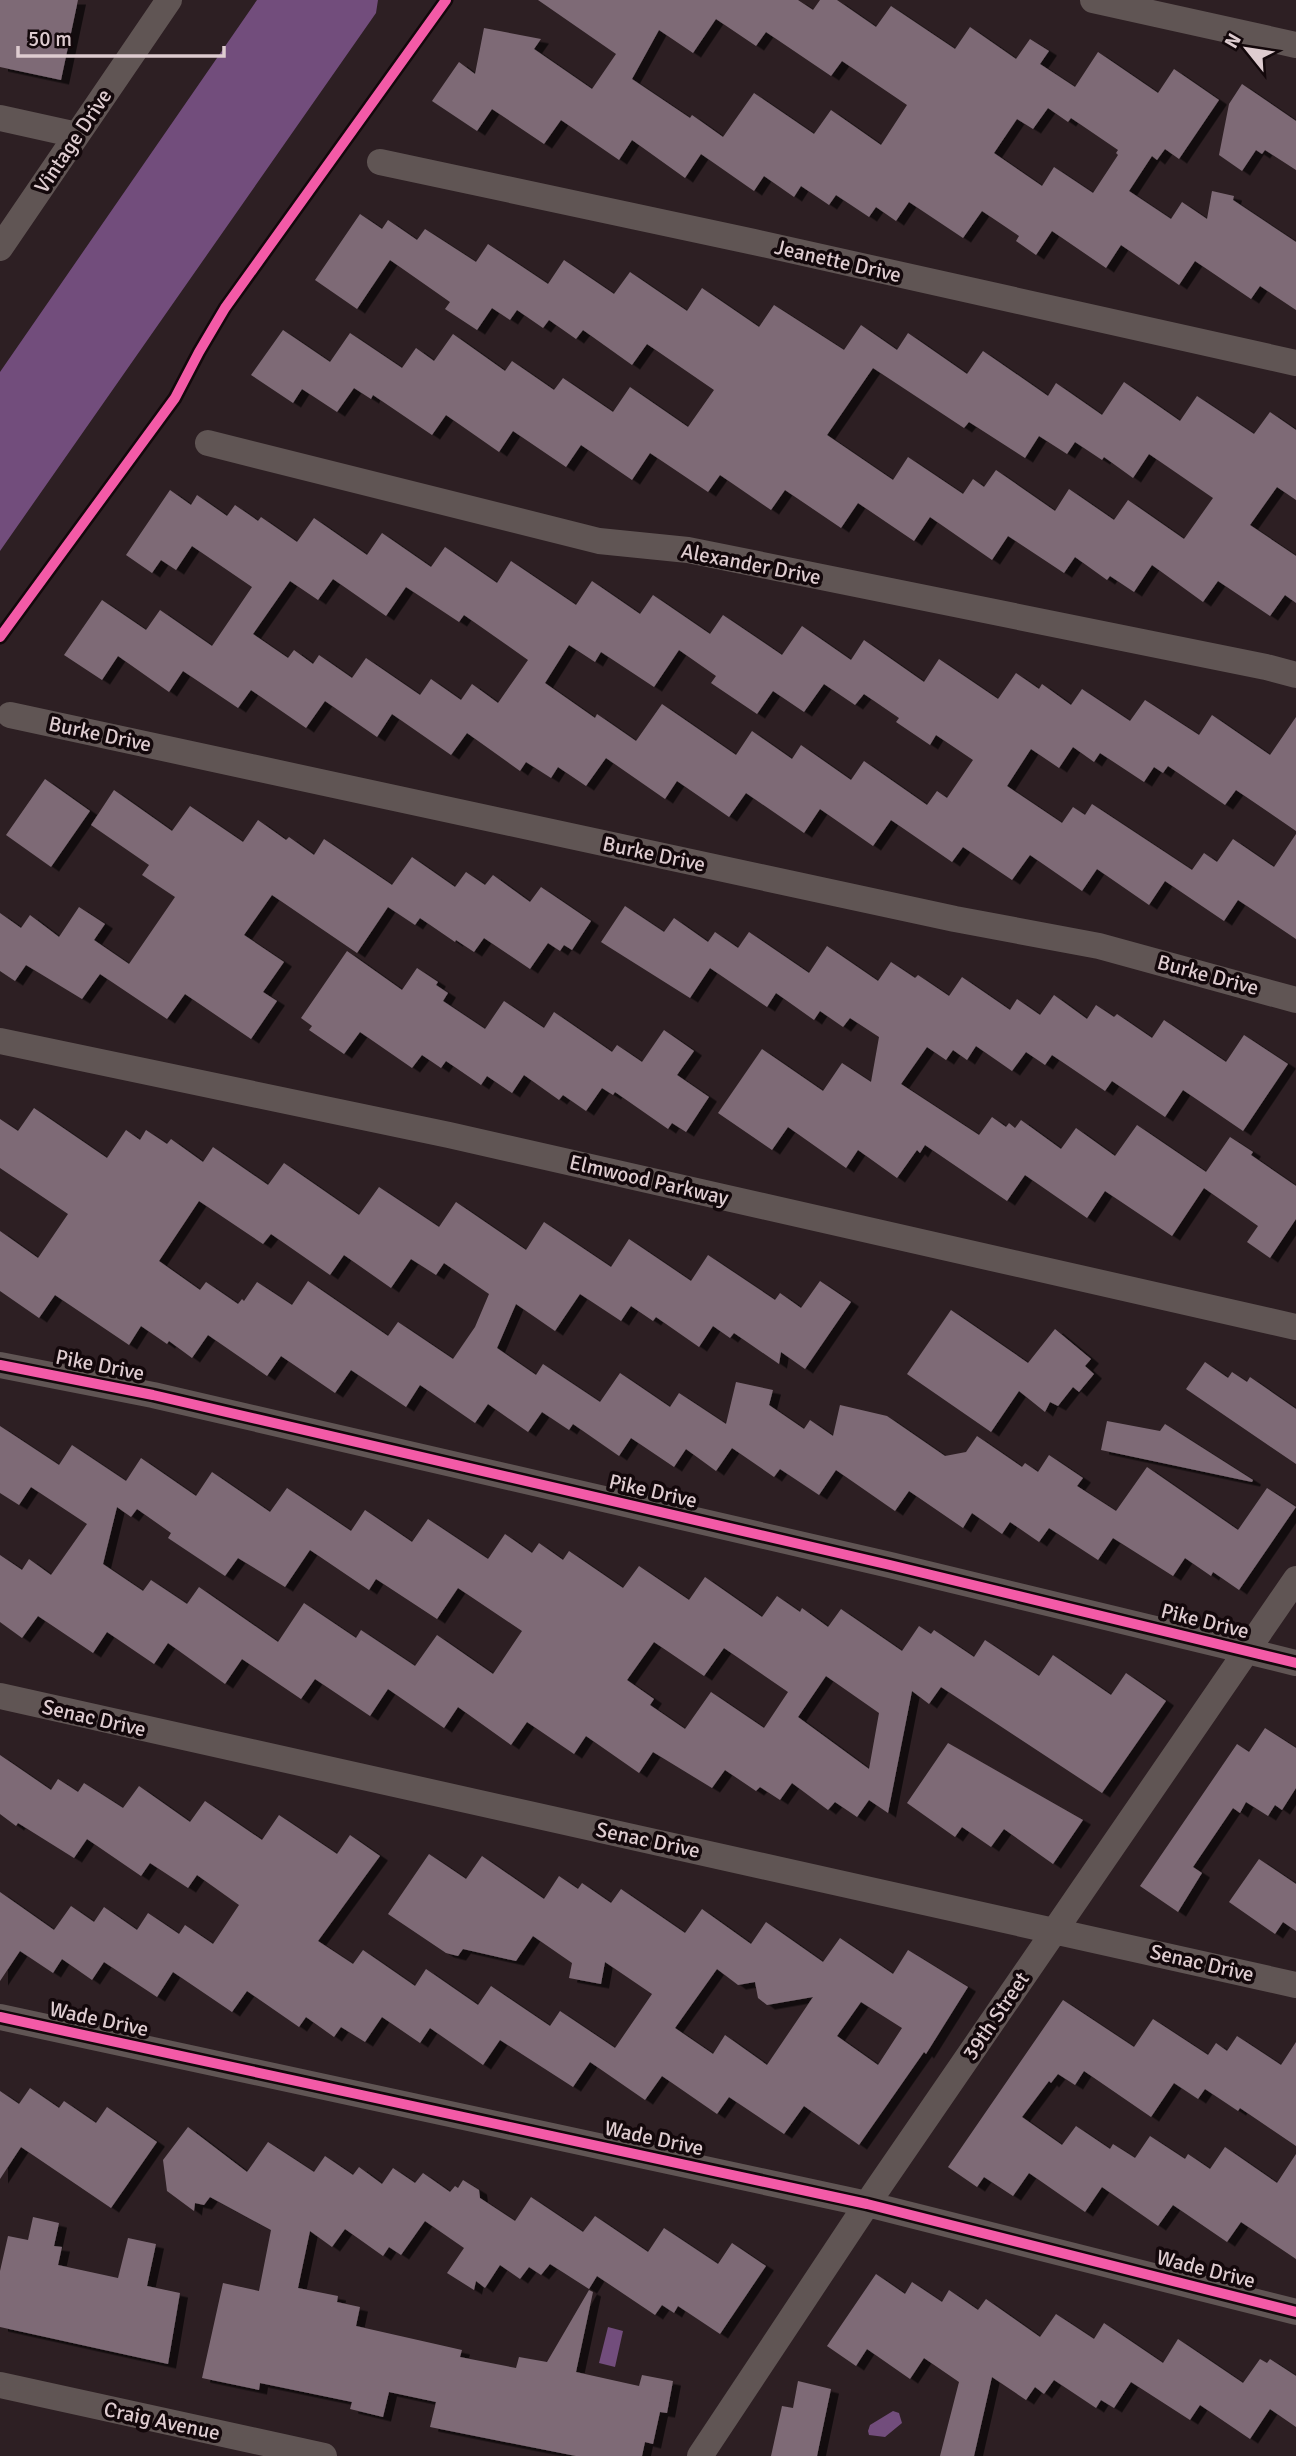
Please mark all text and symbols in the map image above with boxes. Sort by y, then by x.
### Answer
scale bar [18,14,224,58]
north arrow [1212,14,1282,84]
text: 50 m [28,26,72,52]
text: N [1219,29,1247,53]
street label: Vintage Drive [29,84,117,198]
street label: Jeanette Drive [772,234,904,288]
street label: Alexander Drive [679,538,823,590]
street label: Burke Drive [46,710,154,758]
street label: Burke Drive [600,830,708,878]
street label: Burke Drive [1154,949,1262,1001]
street label: Elmwood Parkway [567,1149,731,1211]
street label: Pike Drive [53,1344,147,1386]
street label: Pike Drive [606,1468,700,1514]
street label: Pike Drive [1158,1598,1252,1644]
street label: Senac Drive [40,1693,148,1743]
street label: Senac Drive [594,1816,702,1864]
street label: Senac Drive [1148,1938,1256,1988]
street label: 39th Street [957,1967,1035,2065]
street label: Wade Drive [47,1996,151,2042]
street label: Wade Drive [602,2115,706,2161]
street label: Wade Drive [1154,2244,1258,2294]
street label: Craig Avenue [102,2396,222,2446]

